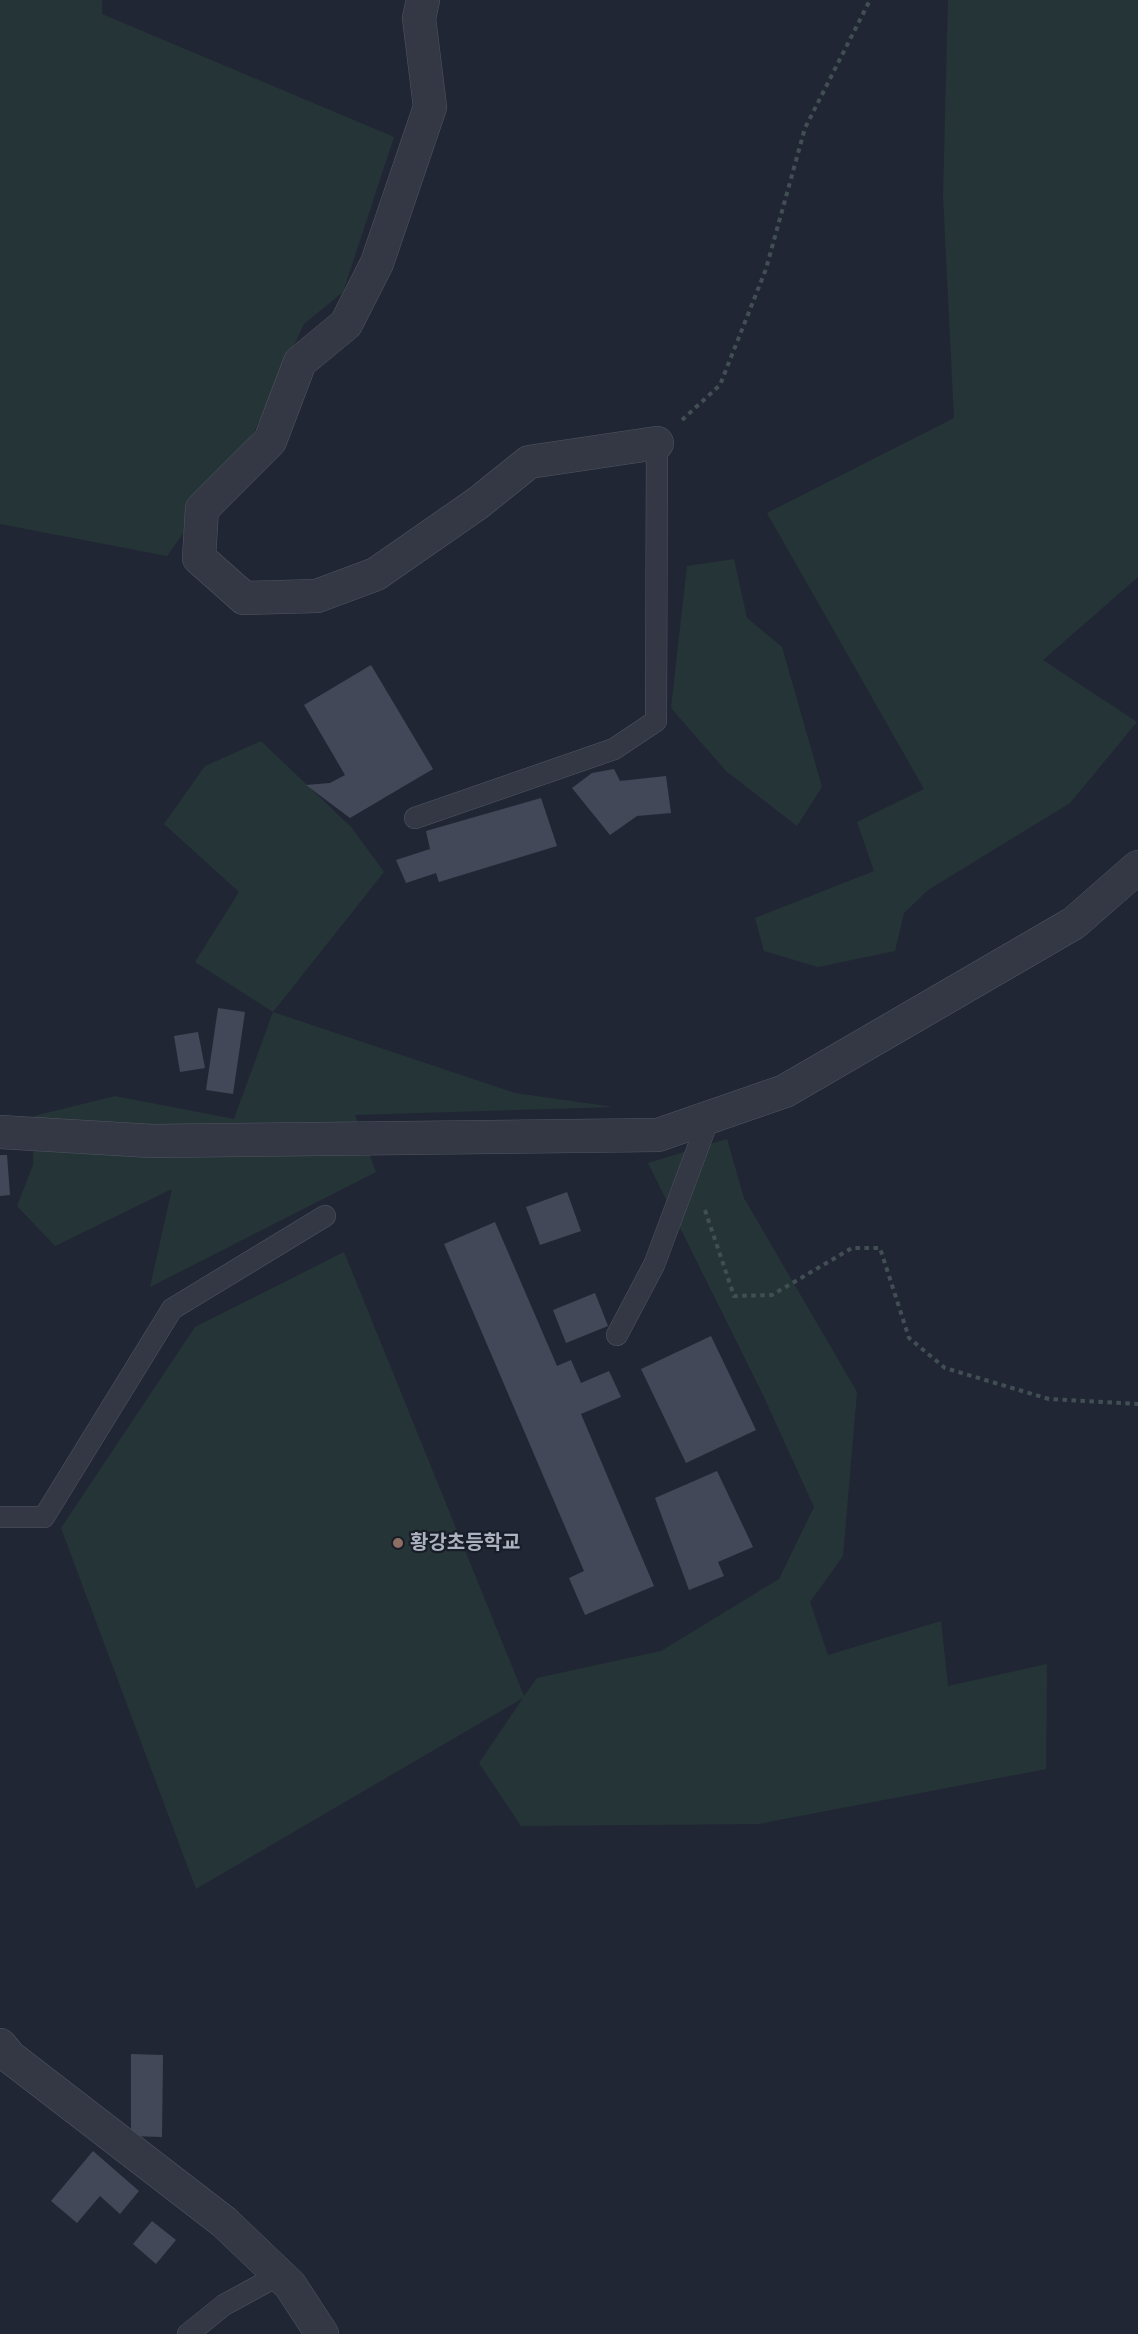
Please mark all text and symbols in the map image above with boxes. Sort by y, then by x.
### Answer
place label: 황강초등학교 [410,1531,520,1555]
marker: 황강초등학교 [391,1536,405,1550]

